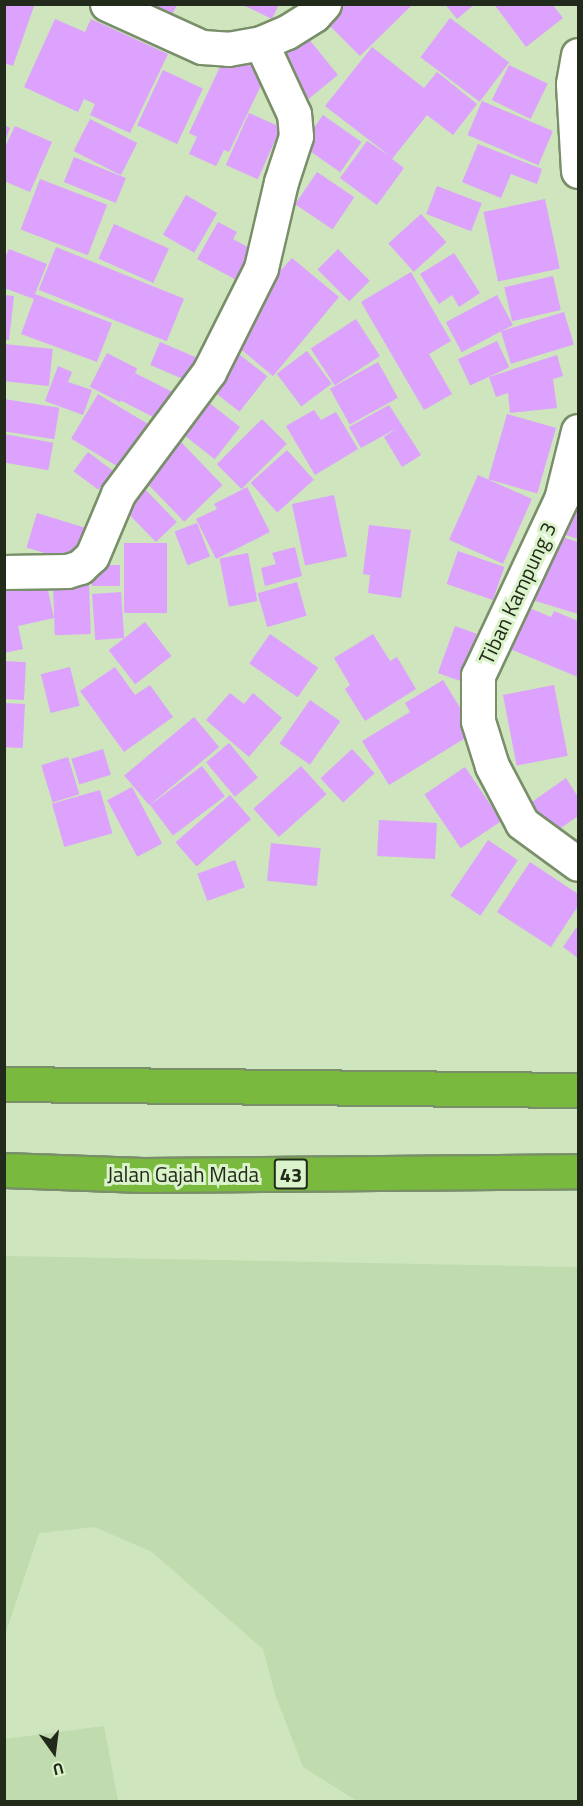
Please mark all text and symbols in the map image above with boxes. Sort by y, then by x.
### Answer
street label: Tiban Kampung 3 [473,518,561,668]
road number: 43 [273,1157,309,1191]
street label: Jalan Gajah Mada [107,1161,259,1187]
north arrow [24,1722,84,1782]
text: U [50,1757,66,1782]

